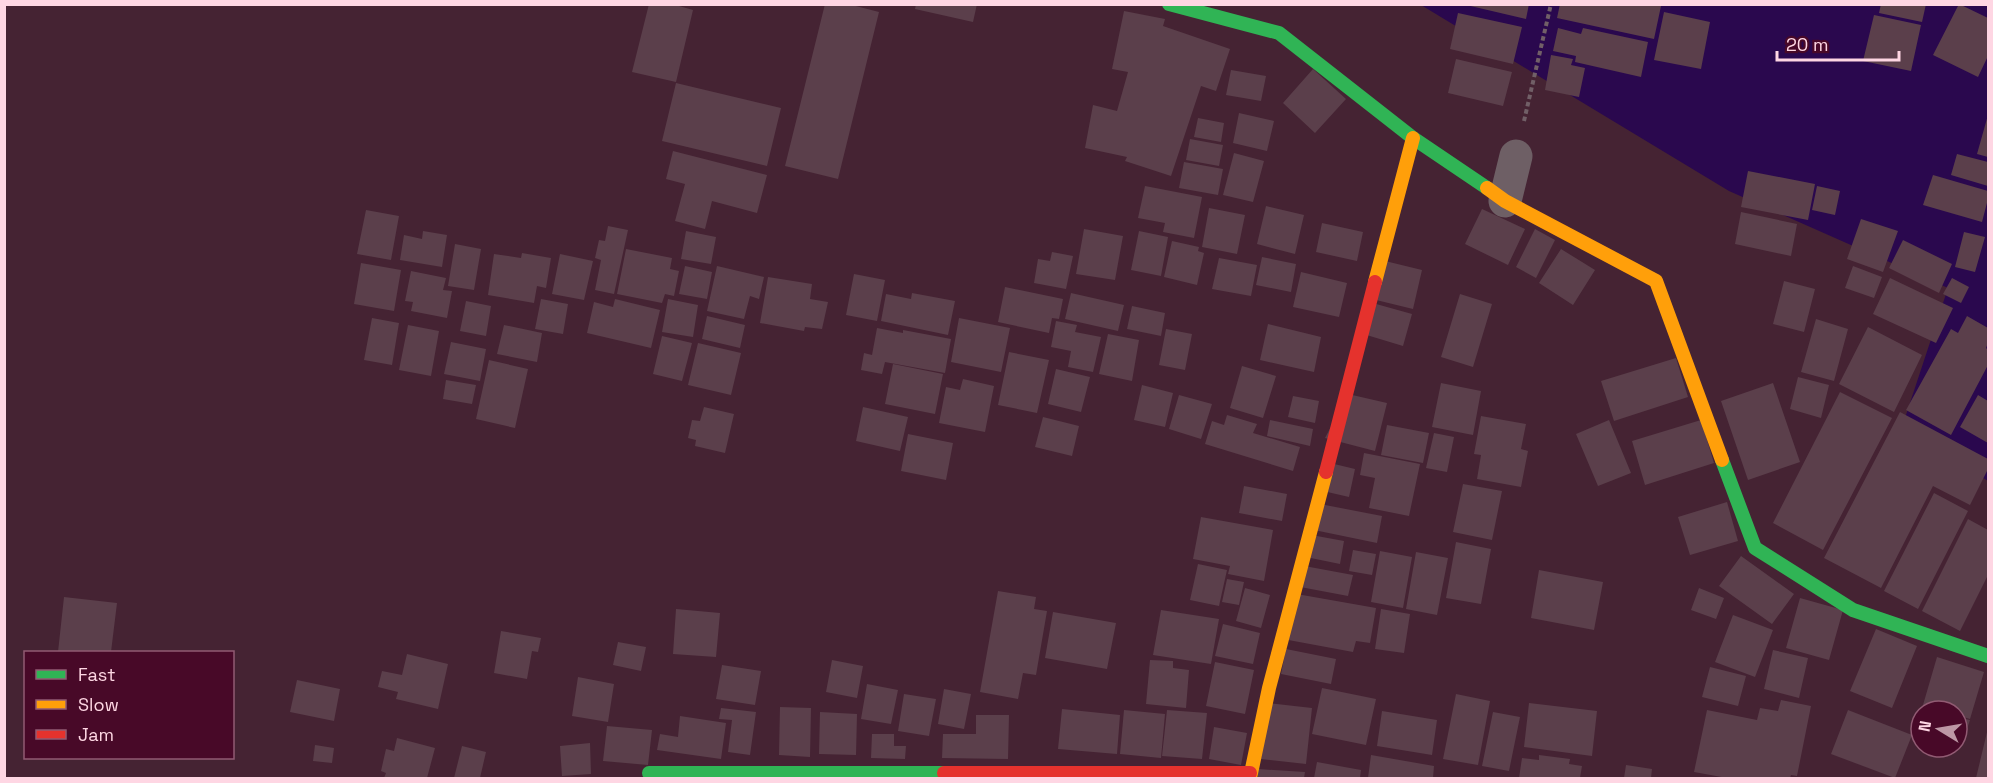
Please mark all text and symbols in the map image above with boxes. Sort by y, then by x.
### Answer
scale bar [1777,24,1898,62]
text: 20 m [1786,33,1829,56]
legend [24,651,234,759]
text: Fast [78,663,115,686]
text: Slow [78,693,119,716]
north arrow [1909,699,1969,759]
text: N [1913,719,1936,734]
text: Jam [78,723,114,746]

